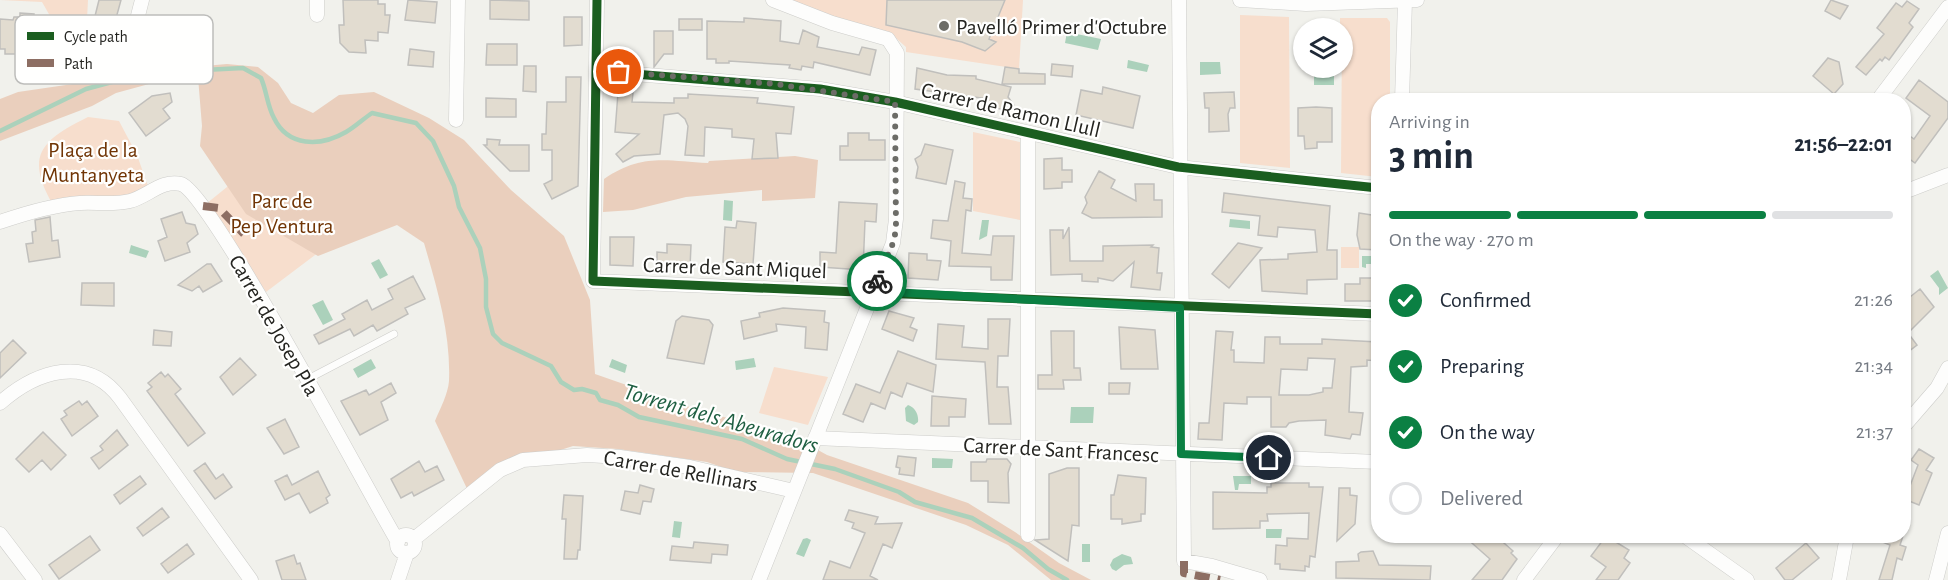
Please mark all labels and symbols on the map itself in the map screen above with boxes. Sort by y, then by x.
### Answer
legend [15,15,213,84]
place label: Pavelló Primer d'Octubre [956,16,1167,38]
marker: Pavelló Primer d'Octubre [937,19,951,33]
text: Cycle path [64,29,128,46]
pin [593,46,644,97]
text: Path [64,56,93,72]
street label: Carrer de Ramon Llull [919,79,1102,141]
park label: Plaça de la Muntanyeta [41,139,145,186]
park label: Parc de Pep Ventura [230,190,334,237]
street label: Carrer de Josep Pla [225,251,323,400]
courier [847,251,907,311]
street label: Carrer de Sant Miquel [643,254,827,282]
water label: Torrent dels Abeuradors [621,380,821,458]
pin [1243,432,1294,483]
street label: Carrer de Sant Francesc [963,434,1160,466]
street label: Carrer de Rellinars [602,447,760,495]

